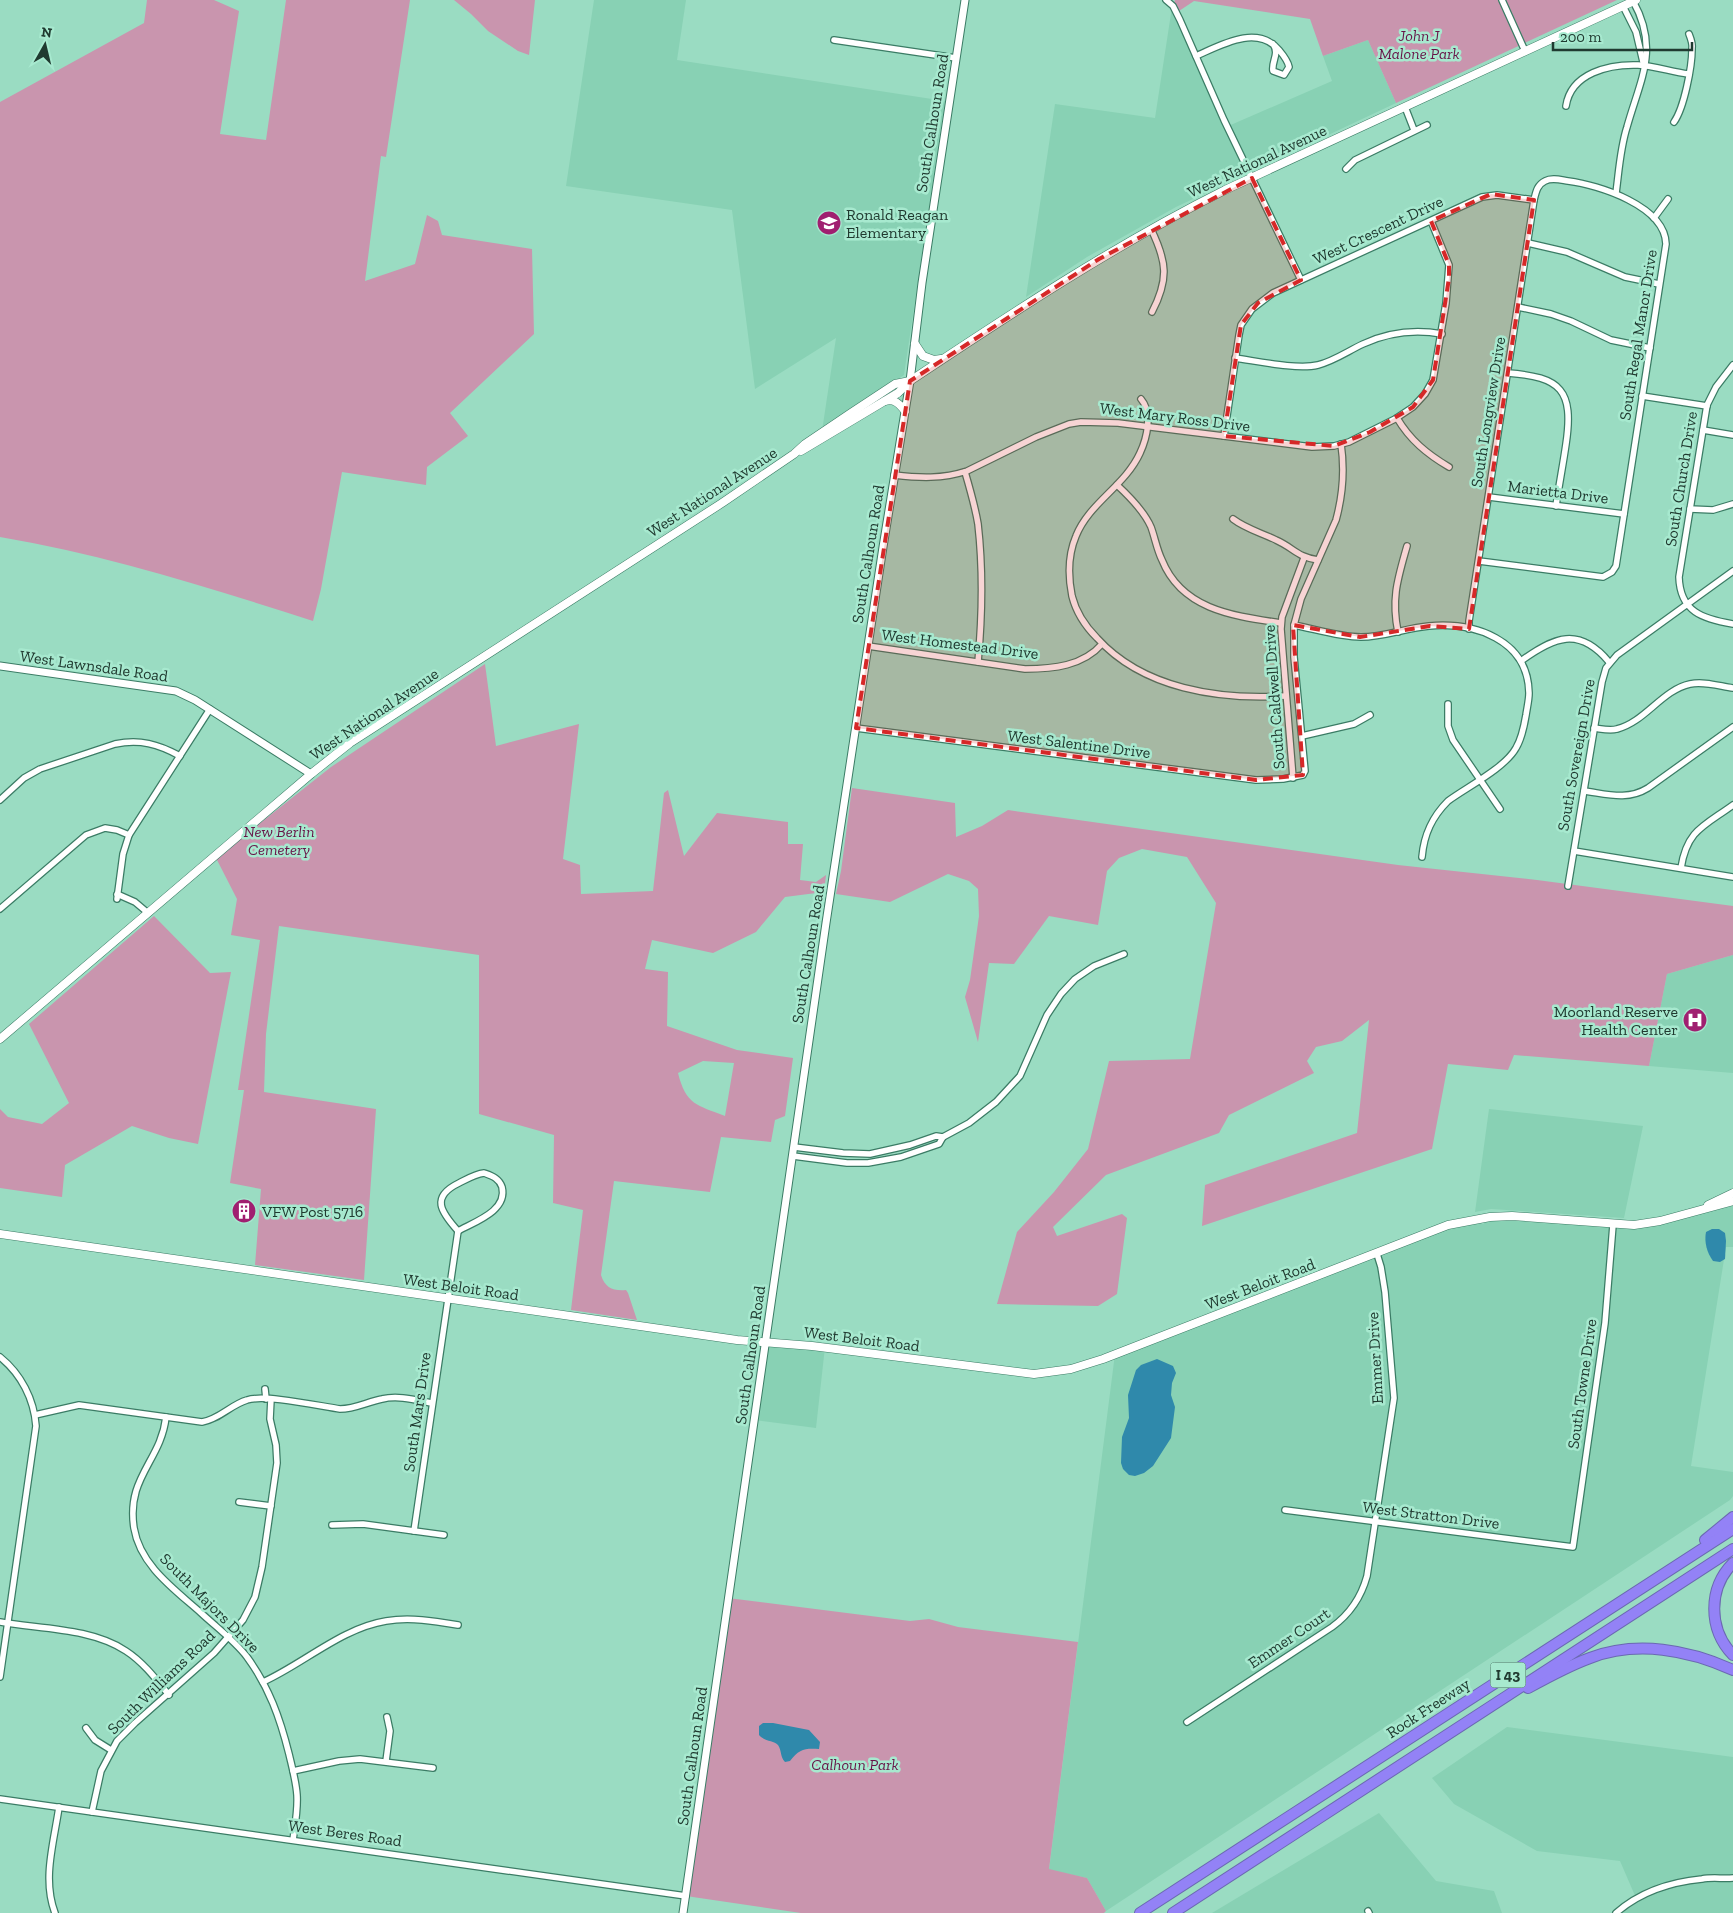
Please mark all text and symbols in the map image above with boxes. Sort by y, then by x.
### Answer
north arrow [20,20,70,70]
scale bar [1553,20,1692,52]
text: N [40,23,54,42]
park label: John J Malone Park [1378,26,1460,63]
text: 200 m [1560,28,1601,46]
street label: South Calhoun Road [912,52,952,194]
street label: West National Avenue [1185,120,1329,202]
street label: West Crescent Drive [1310,192,1446,268]
place label: Ronald Reagan Elementary [846,205,949,242]
school or university icon: Ronald Reagan Elementary [816,210,842,236]
street label: South Regal Manor Drive [1615,248,1661,422]
street label: South Longview Drive [1467,335,1509,489]
street label: West Mary Ross Drive [1099,398,1251,436]
street label: South Church Drive [1661,410,1701,548]
street label: West National Avenue [643,443,781,541]
street label: Marietta Drive [1507,476,1609,508]
street label: South Calhoun Road [848,483,888,625]
street label: South Caldwell Drive [1259,624,1289,770]
street label: West Homestead Drive [881,625,1039,663]
street label: West Lawnsdale Road [19,646,169,686]
street label: West National Avenue [306,664,442,764]
street label: South Sovereign Drive [1553,678,1599,832]
street label: West Salentine Drive [1006,726,1152,762]
park label: New Berlin Cemetery [243,822,315,859]
street label: South Calhoun Road [788,883,828,1025]
place label: Moorland Reserve Health Center [1554,1002,1678,1039]
hospital icon: Moorland Reserve Health Center [1682,1007,1708,1033]
building icon: VFW Post 5716 [231,1198,257,1224]
place label: VFW Post 5716 [261,1202,363,1221]
street label: West Beloit Road [1202,1254,1318,1314]
street label: West Beloit Road [402,1269,520,1305]
street label: South Calhoun Road [731,1284,769,1426]
street label: Emmer Drive [1363,1311,1387,1405]
street label: South Towne Drive [1563,1318,1601,1450]
street label: West Beloit Road [803,1322,921,1356]
street label: South Mars Drive [399,1351,435,1473]
street label: West Stratton Drive [1361,1497,1501,1533]
street label: South Majors Drive [156,1549,264,1657]
street label: Emmer Court [1244,1604,1334,1672]
street label: South Williams Road [103,1626,219,1738]
road number: I 43 [1490,1662,1526,1688]
street label: Rock Freeway [1383,1674,1474,1742]
street label: South Calhoun Road [673,1685,711,1827]
park label: Calhoun Park [811,1755,899,1774]
street label: West Beres Road [287,1816,403,1850]

